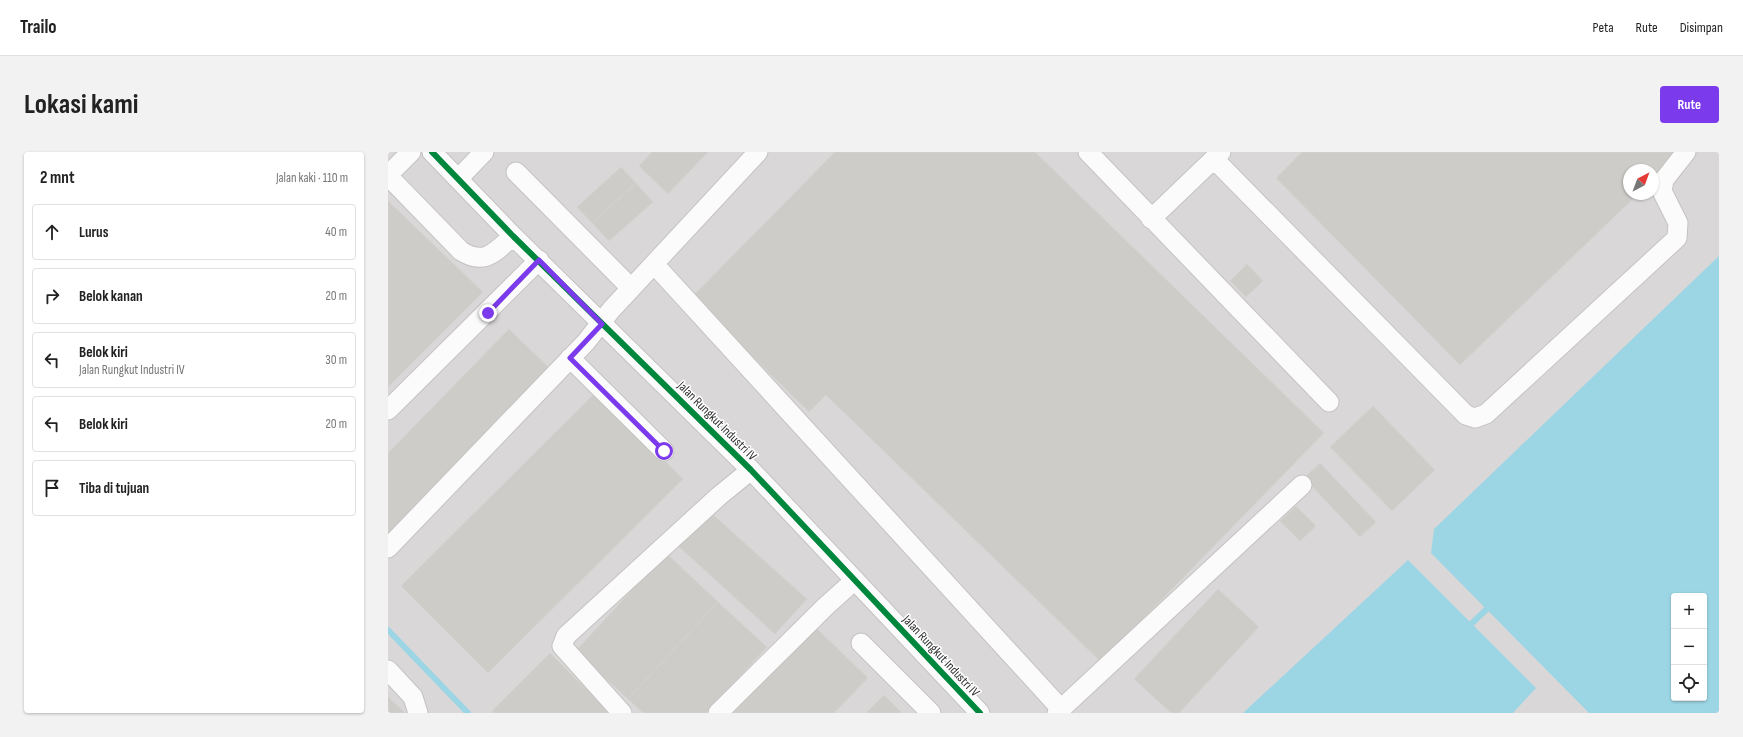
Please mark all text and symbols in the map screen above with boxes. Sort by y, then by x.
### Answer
text: Trailo [20,16,57,39]
text: Peta [1593,19,1614,36]
text: Rute [1636,19,1658,36]
text: Disimpan [1680,19,1723,36]
button: Rute [1660,86,1719,123]
text: Lokasi kami [24,88,138,121]
north arrow [1623,164,1659,200]
text: 2 mnt [40,168,75,188]
text: Jalan kaki · 110 m [276,170,348,186]
icon: ahead [41,221,63,243]
text: Lurus [79,223,108,242]
text: 40 m [325,224,347,240]
icon: right [41,285,63,307]
text: Belok kanan [79,287,143,306]
text: 20 m [325,288,347,304]
route end [479,304,497,322]
text: Belok kiri [79,343,128,362]
icon: left [41,349,63,371]
text: 30 m [325,352,347,368]
text: Jalan Rungkut Industri IV [79,362,185,378]
street label: Jalan Rungkut Industri IV [673,377,760,464]
icon: left [41,413,63,435]
text: Belok kiri [79,415,128,434]
text: 20 m [325,416,347,432]
route start [655,442,673,460]
icon: arrive [41,477,63,499]
text: Tiba di tujuan [79,479,149,498]
map controls [1671,593,1707,701]
button: + [1671,593,1707,629]
street label: Jalan Rungkut Industri IV [898,611,983,700]
button: − [1671,629,1707,665]
button: locate [1671,665,1707,701]

